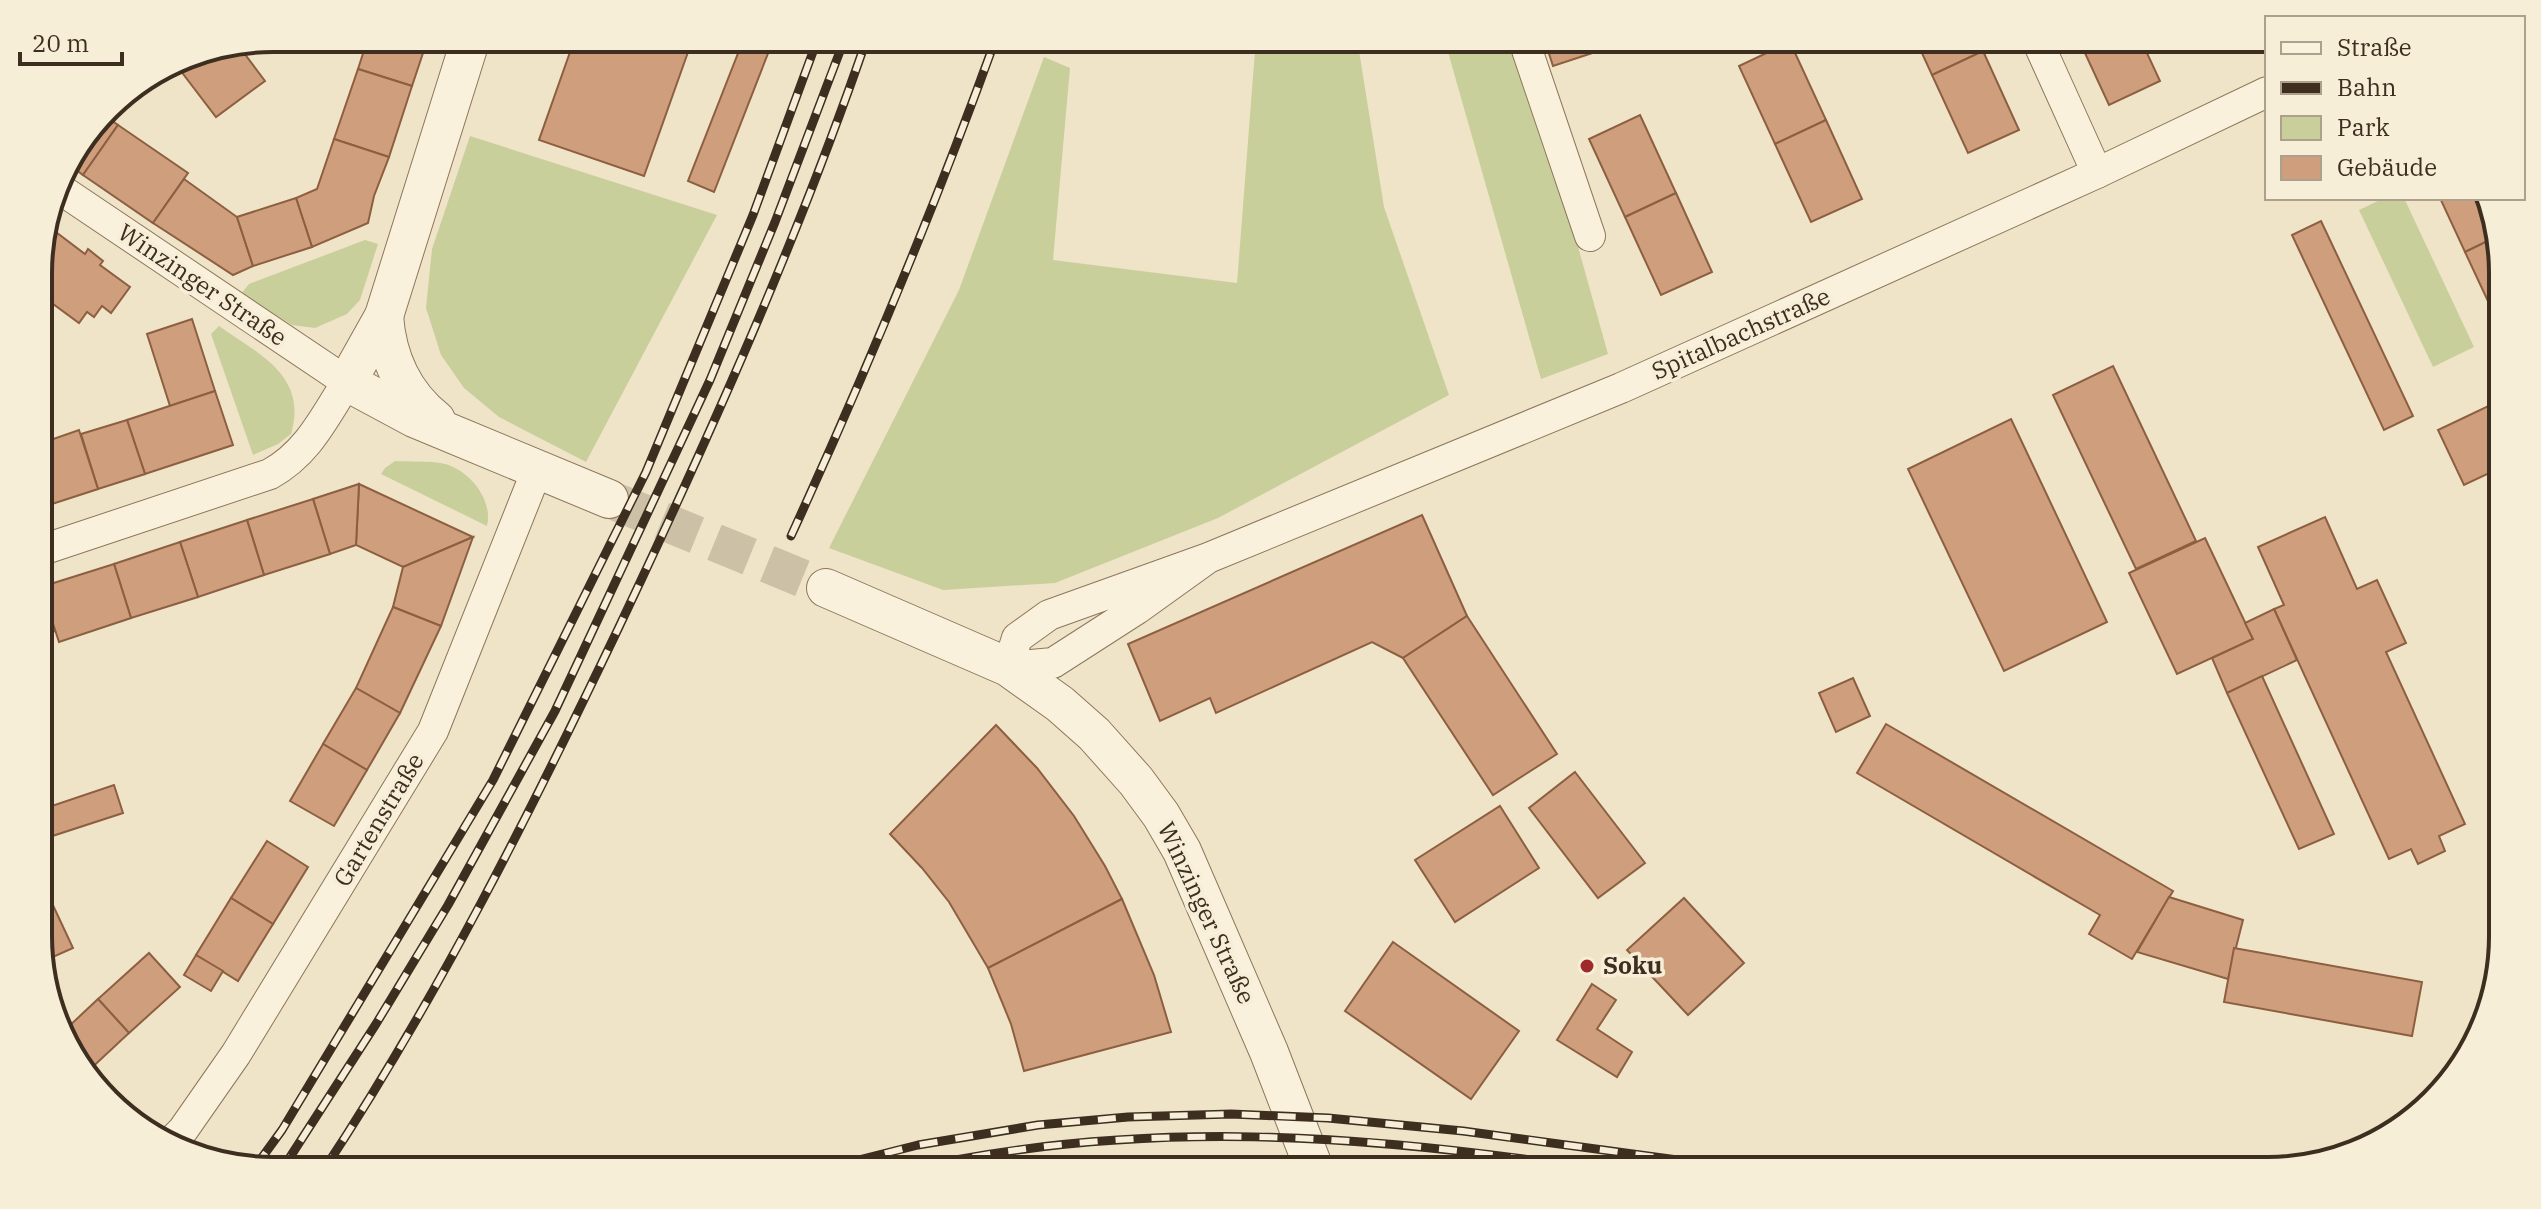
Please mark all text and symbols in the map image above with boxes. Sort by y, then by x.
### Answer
scale bar [20,16,122,66]
legend [2265,16,2525,200]
text: 20 m [32,27,89,59]
text: Straße [2337,31,2412,63]
text: Bahn [2337,71,2397,103]
text: Park [2337,111,2389,143]
text: Gebäude [2337,151,2437,183]
street label: Winzinger Straße [112,216,293,353]
street label: Spitalbachstraße [1646,279,1835,387]
street label: Gartenstraße [326,747,431,892]
street label: Winzinger Straße [1151,816,1263,1009]
place label: Soku [1603,949,1662,981]
marker: Soku [1578,957,1596,975]

